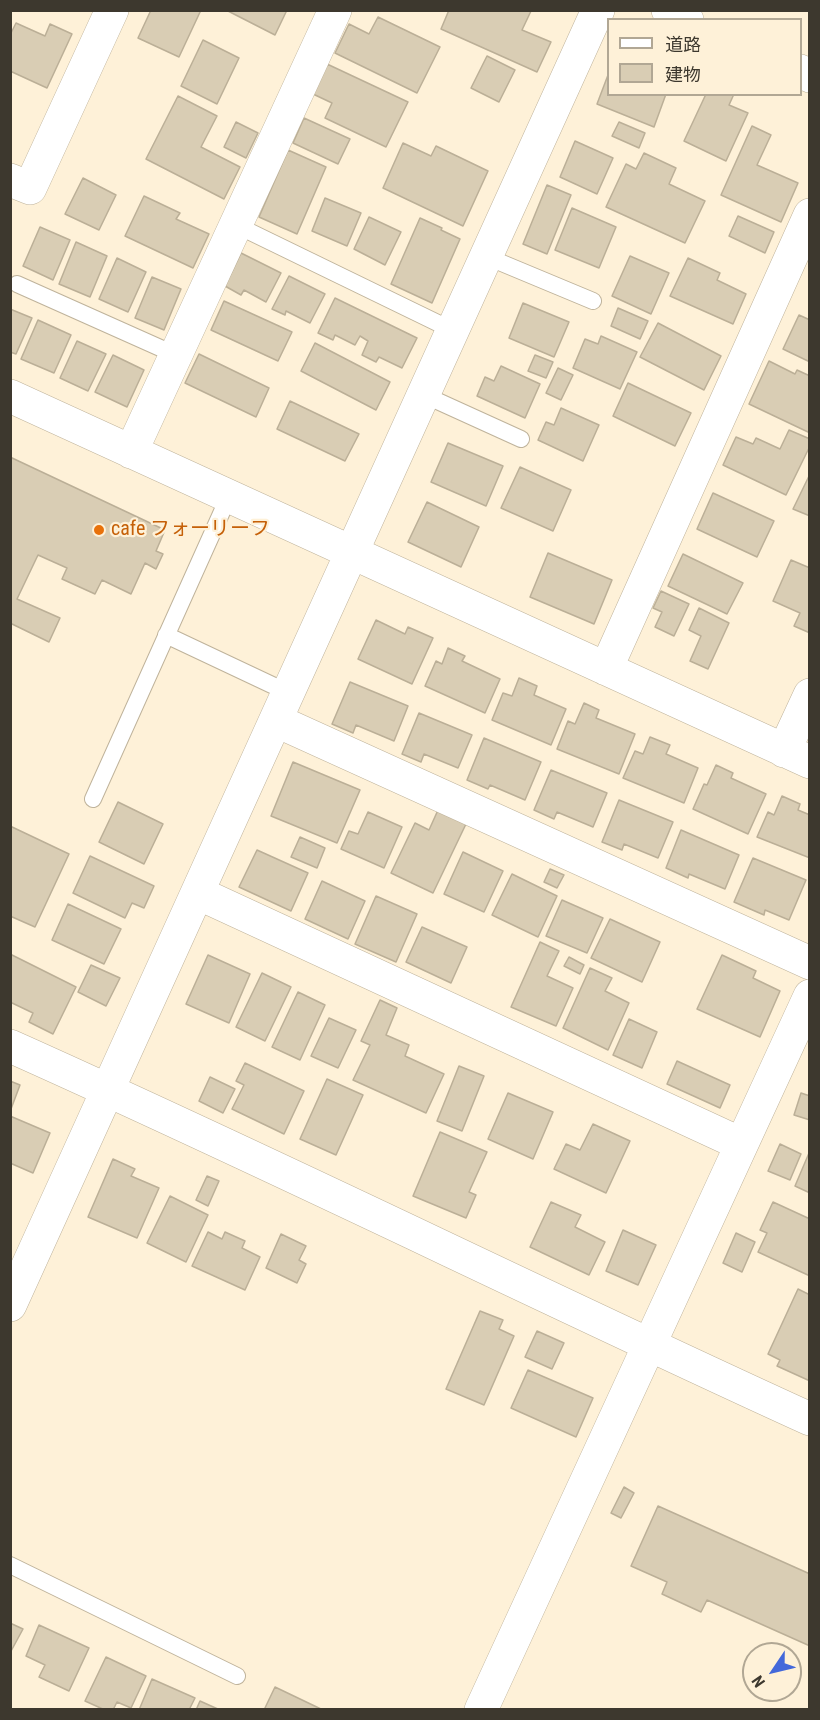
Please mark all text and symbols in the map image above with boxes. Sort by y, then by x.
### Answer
legend [607,18,802,96]
text: 道路 [665,34,701,55]
text: 建物 [665,64,701,85]
place label: cafe フォーリーフ [111,518,270,542]
marker: cafe フォーリーフ [92,523,106,537]
north arrow [742,1642,802,1702]
text: N [748,1672,769,1691]

